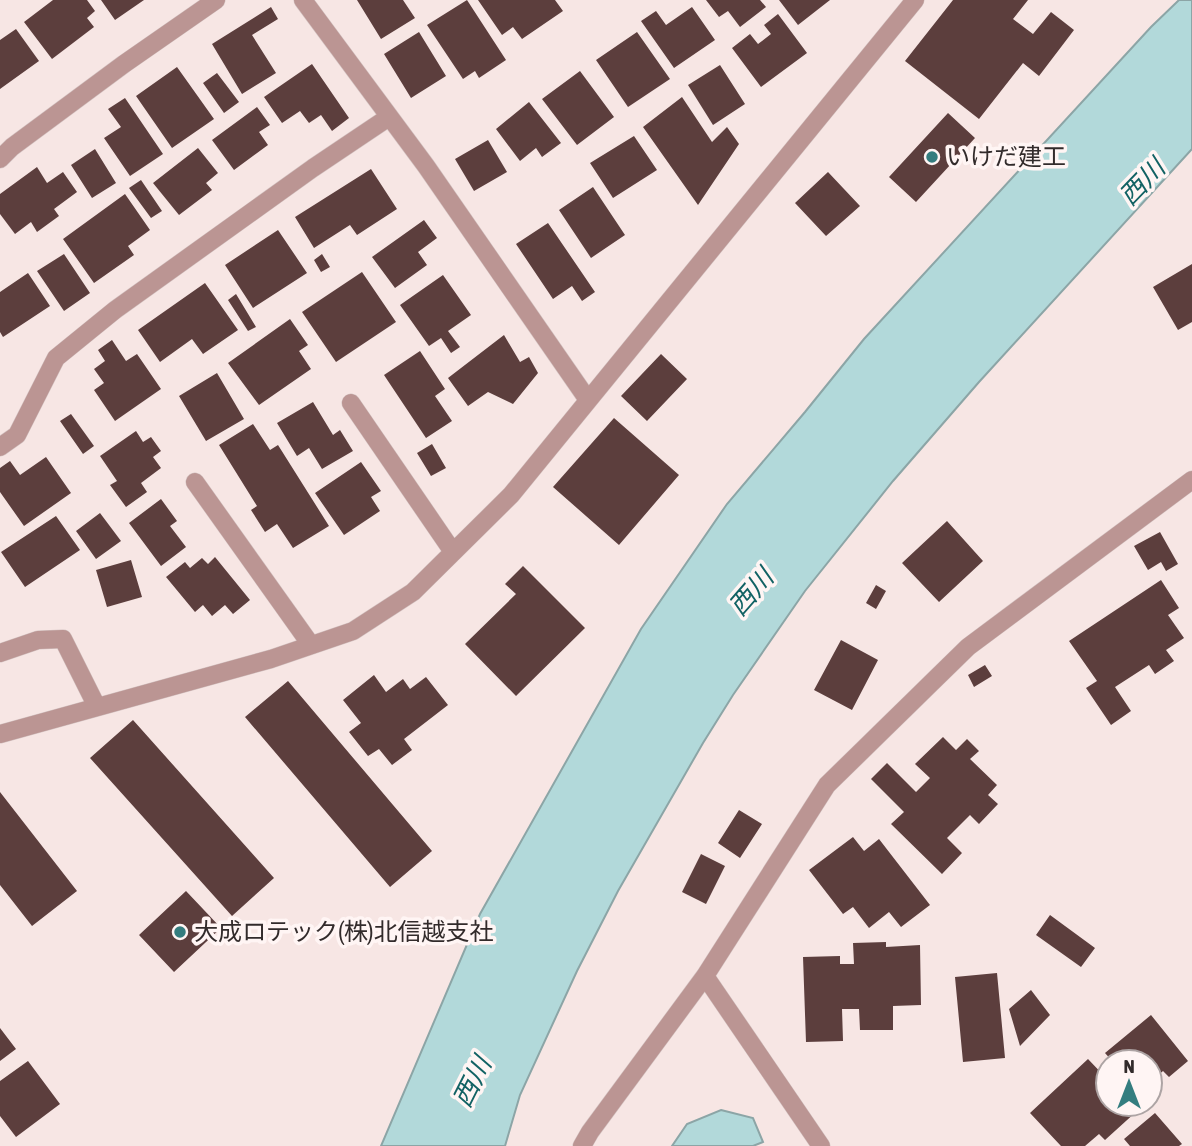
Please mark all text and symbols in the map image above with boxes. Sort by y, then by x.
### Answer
place label: いけだ建工 [946,143,1066,170]
marker: いけだ建工 [924,149,940,165]
water label: 西川 [1113,151,1173,211]
water label: 西川 [723,560,781,621]
place label: 大成ロテック(株)北信越支社 [194,918,494,945]
marker: 大成ロテック(株)北信越支社 [172,924,188,940]
north arrow [1094,1048,1164,1118]
water label: 西川 [447,1049,499,1112]
text: N [1123,1055,1135,1077]

